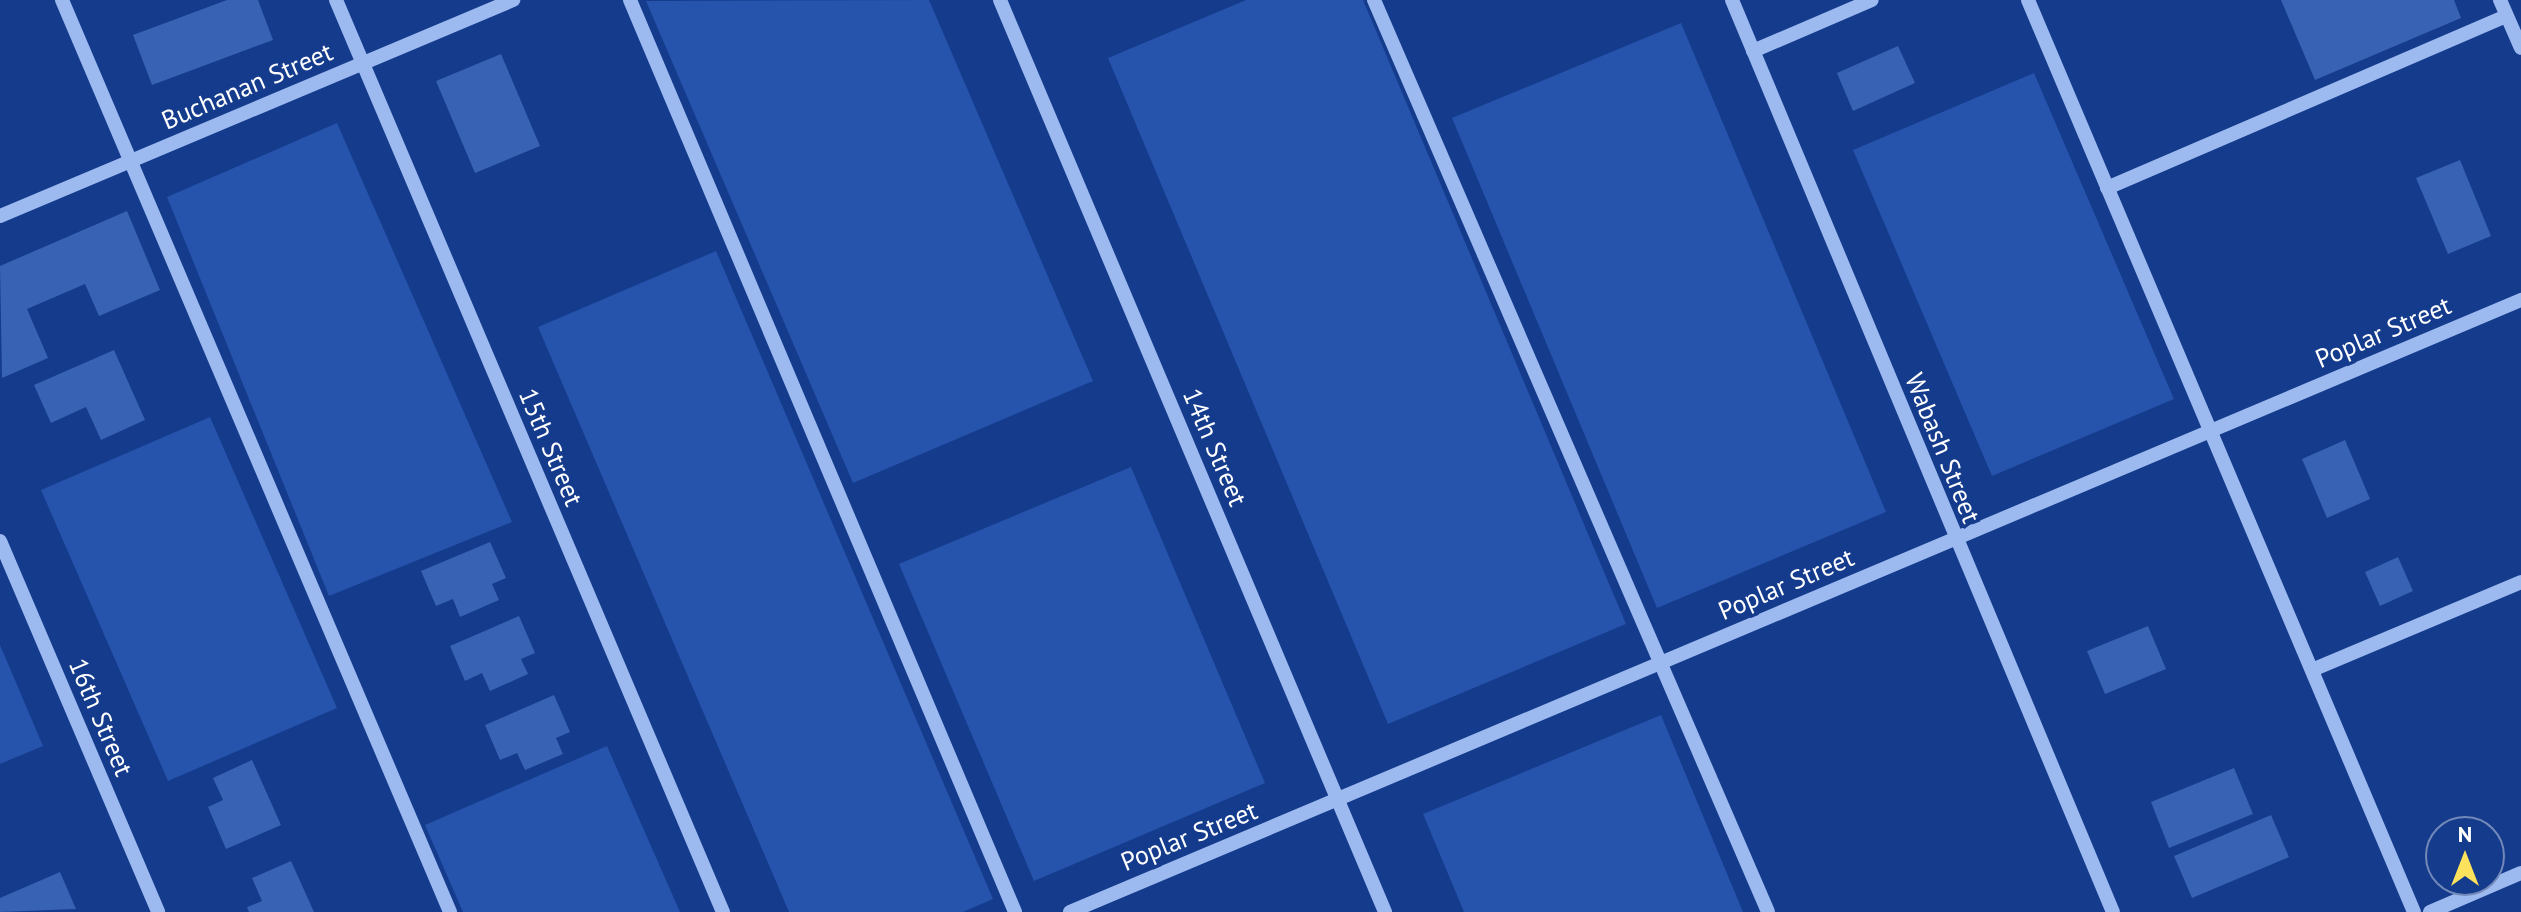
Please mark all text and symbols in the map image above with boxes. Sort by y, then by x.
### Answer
street label: Buchanan Street [157,36,337,136]
street label: Poplar Street [2311,289,2455,375]
street label: Wabash Street [1899,369,1987,527]
street label: 15th Street [512,384,590,510]
street label: 14th Street [1176,384,1254,510]
street label: Poplar Street [1714,541,1858,627]
street label: 16th Street [62,654,140,780]
street label: Poplar Street [1116,795,1262,877]
north arrow [2425,816,2505,896]
text: N [2458,820,2472,848]

